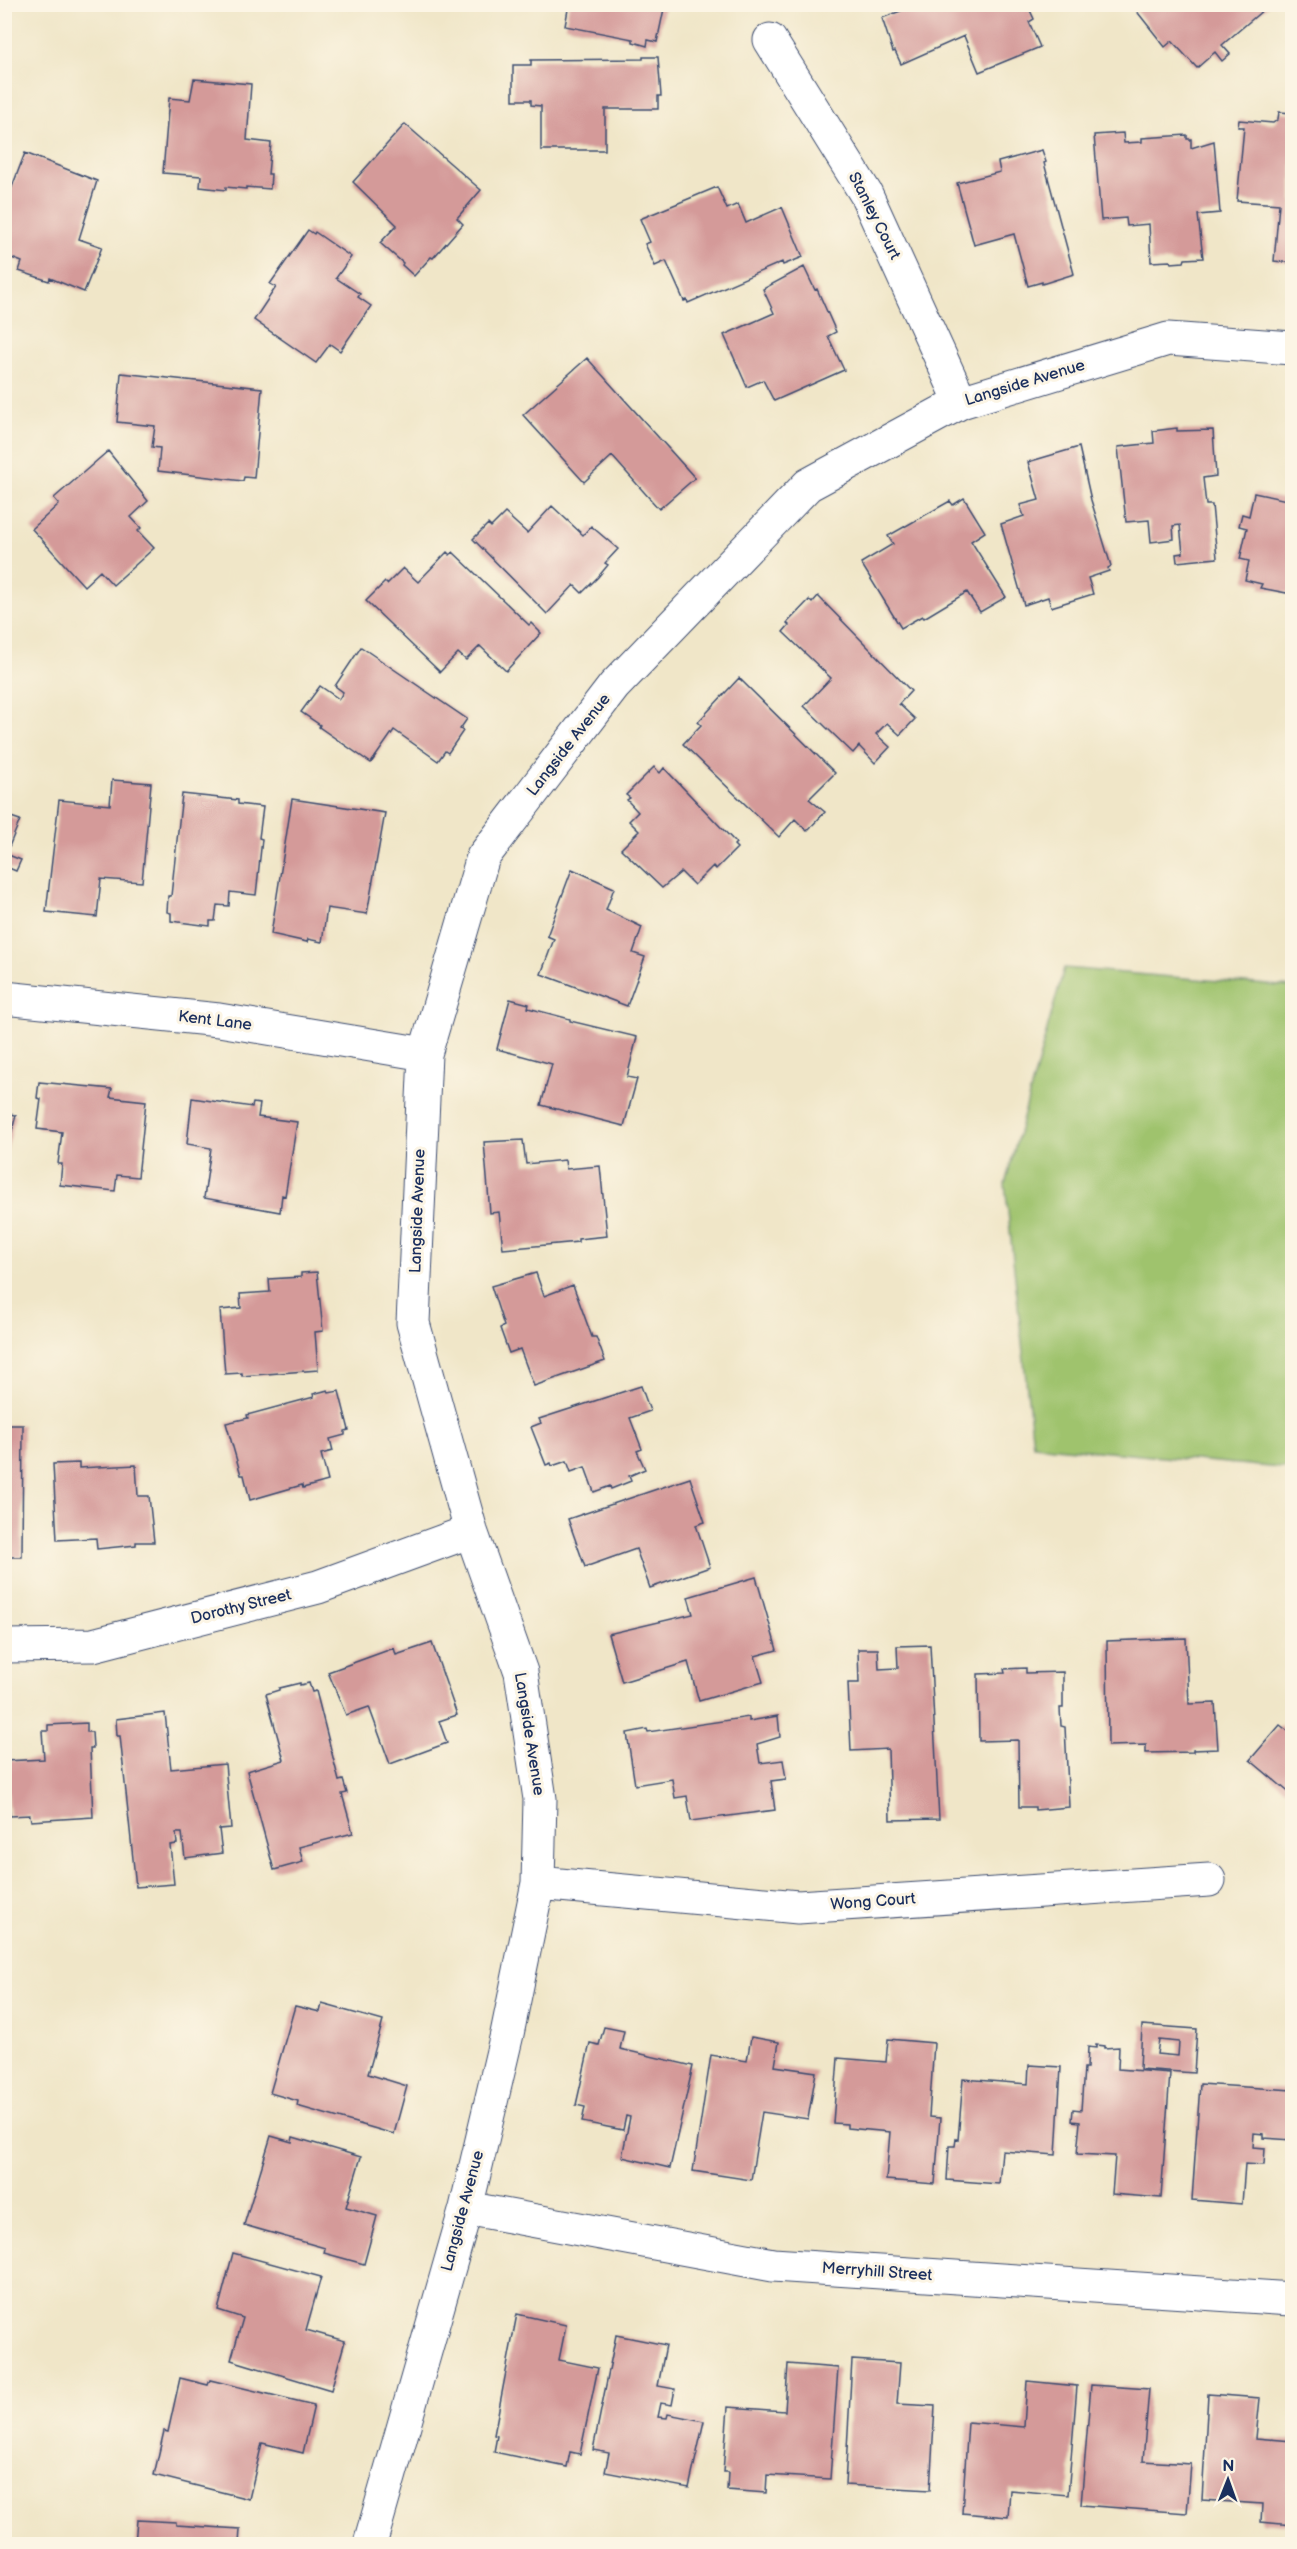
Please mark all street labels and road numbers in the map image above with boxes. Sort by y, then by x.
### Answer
street label: Stanley Court [844,169,904,263]
street label: Langside Avenue [963,356,1088,410]
street label: Langside Avenue [523,690,615,800]
street label: Kent Lane [177,1007,253,1035]
street label: Langside Avenue [406,1148,430,1273]
street label: Dorothy Street [189,1585,293,1629]
street label: Langside Avenue [510,1671,548,1797]
street label: Wong Court [830,1890,916,1914]
street label: Langside Avenue [438,2148,488,2274]
street label: Merryhill Street [821,2259,933,2285]

